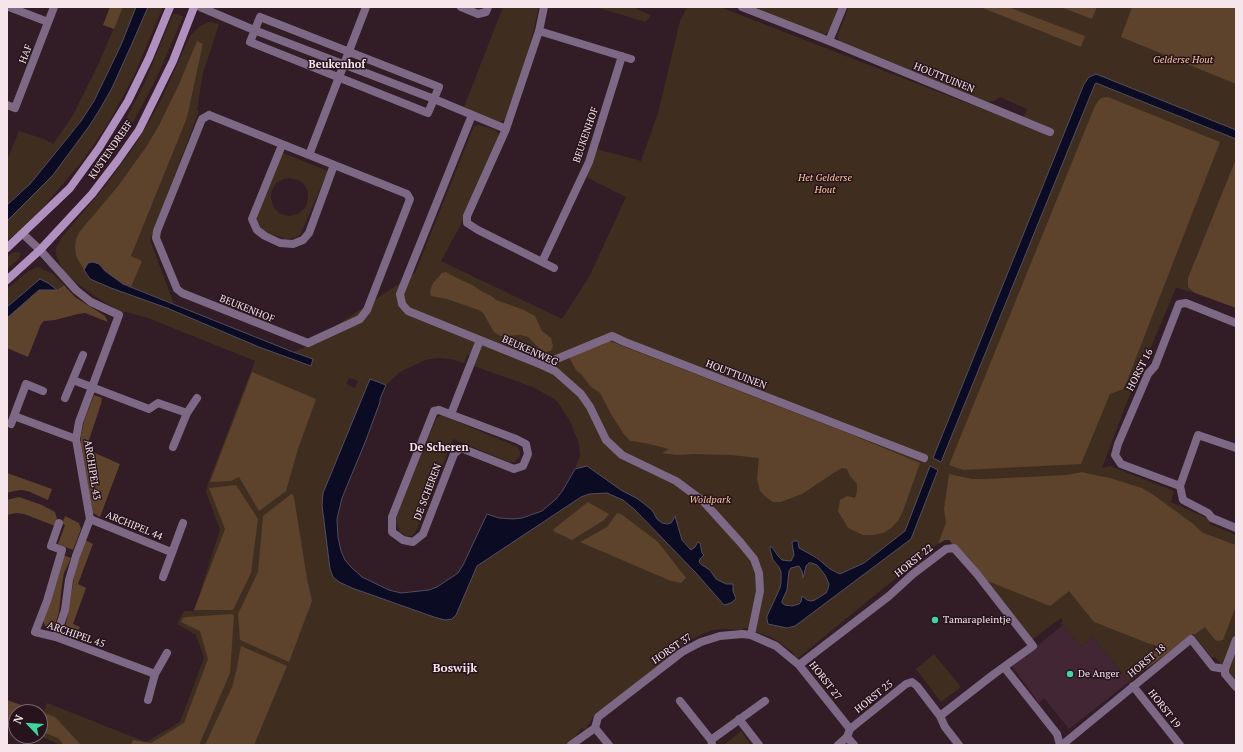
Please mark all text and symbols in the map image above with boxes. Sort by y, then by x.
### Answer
street label: HAF [17,43,35,65]
park label: Gelderse Hout [1153,54,1213,66]
district label: Beukenhof [309,58,365,72]
street label: HOUTTUINEN [912,60,976,96]
street label: BEUKENHOF [571,105,601,165]
street label: KUSTENDREEF [86,119,136,181]
park label: Het Gelderse Hout [798,172,852,196]
street label: BEUKENHOF [218,292,276,326]
street label: BEUKENWEG [500,333,560,369]
street label: HORST 16 [1124,347,1156,393]
street label: HOUTTUINEN [704,358,768,392]
street label: ARCHIPEL 43 [81,439,103,501]
district label: De Scheren [409,441,469,455]
street label: DE SCHEREN [412,462,444,522]
park label: Woldpark [689,494,731,506]
street label: ARCHIPEL 44 [104,509,164,543]
street label: HORST 22 [892,542,936,580]
place label: Tamarapleintje [943,614,1011,626]
marker: Tamarapleintje [930,615,940,625]
street label: ARCHIPEL 45 [45,619,107,651]
street label: HORST 37 [650,631,694,667]
street label: HORST 18 [1126,642,1168,680]
street label: HORST 27 [806,659,844,703]
district label: Boswijk [433,662,477,676]
place label: De Anger [1078,668,1119,680]
marker: De Anger [1065,669,1075,679]
street label: HORST 25 [852,678,896,716]
street label: HORST 19 [1145,687,1183,731]
north arrow [8,704,48,744]
text: N [10,713,26,726]

